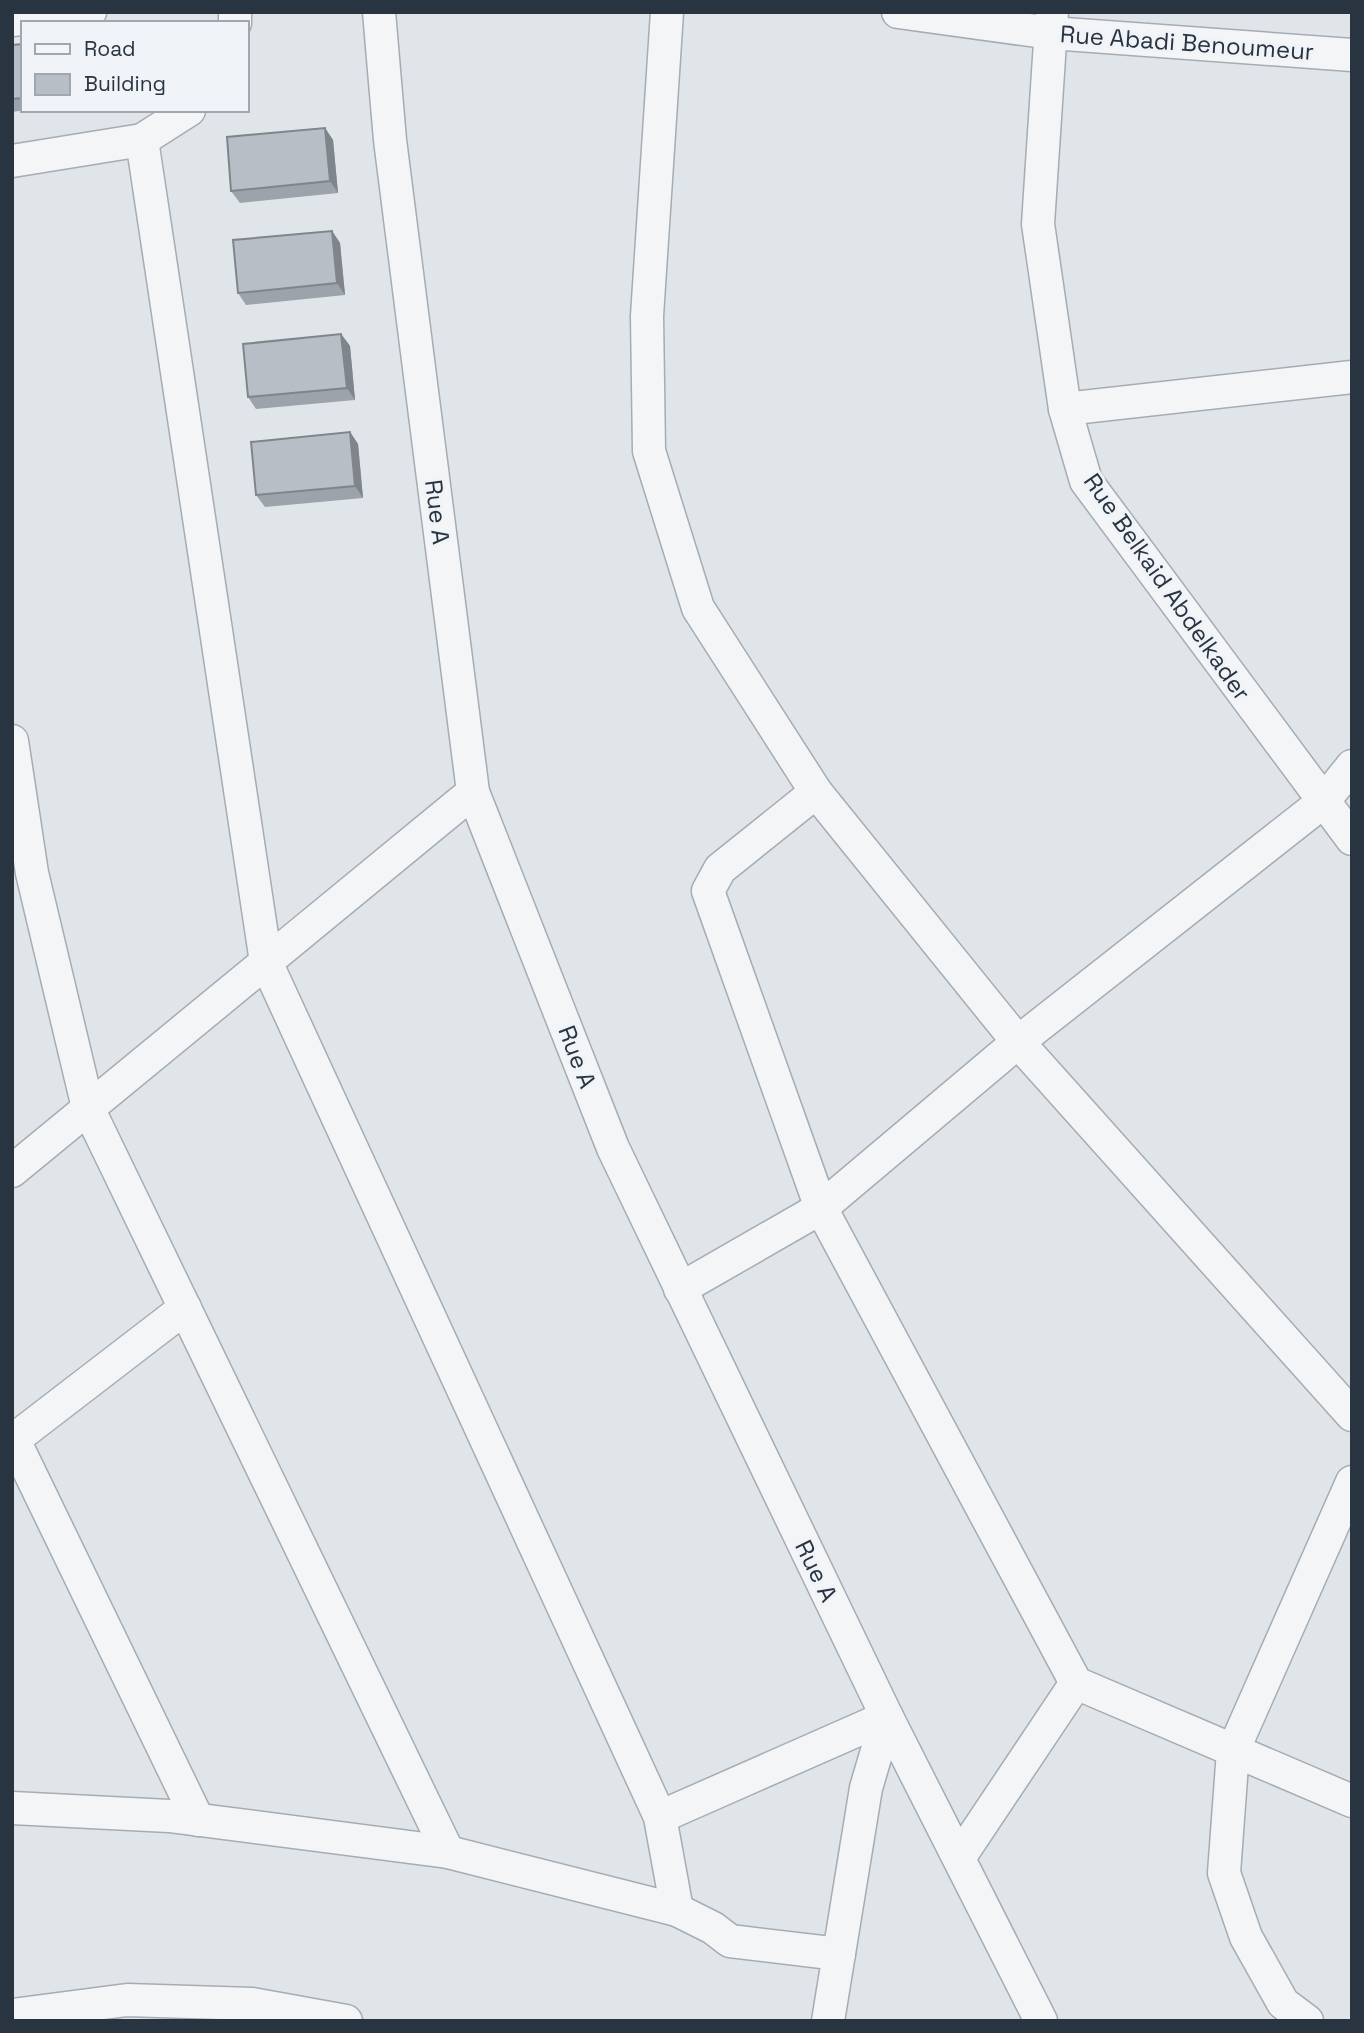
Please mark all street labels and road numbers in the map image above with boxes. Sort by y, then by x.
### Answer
street label: Rue Abadi Benoumeur [1059,18,1315,67]
street label: Rue Belkaid Abdelkader [1077,467,1258,706]
street label: Rue A [418,478,457,546]
street label: Rue A [551,1021,604,1093]
street label: Rue A [788,1535,845,1607]

